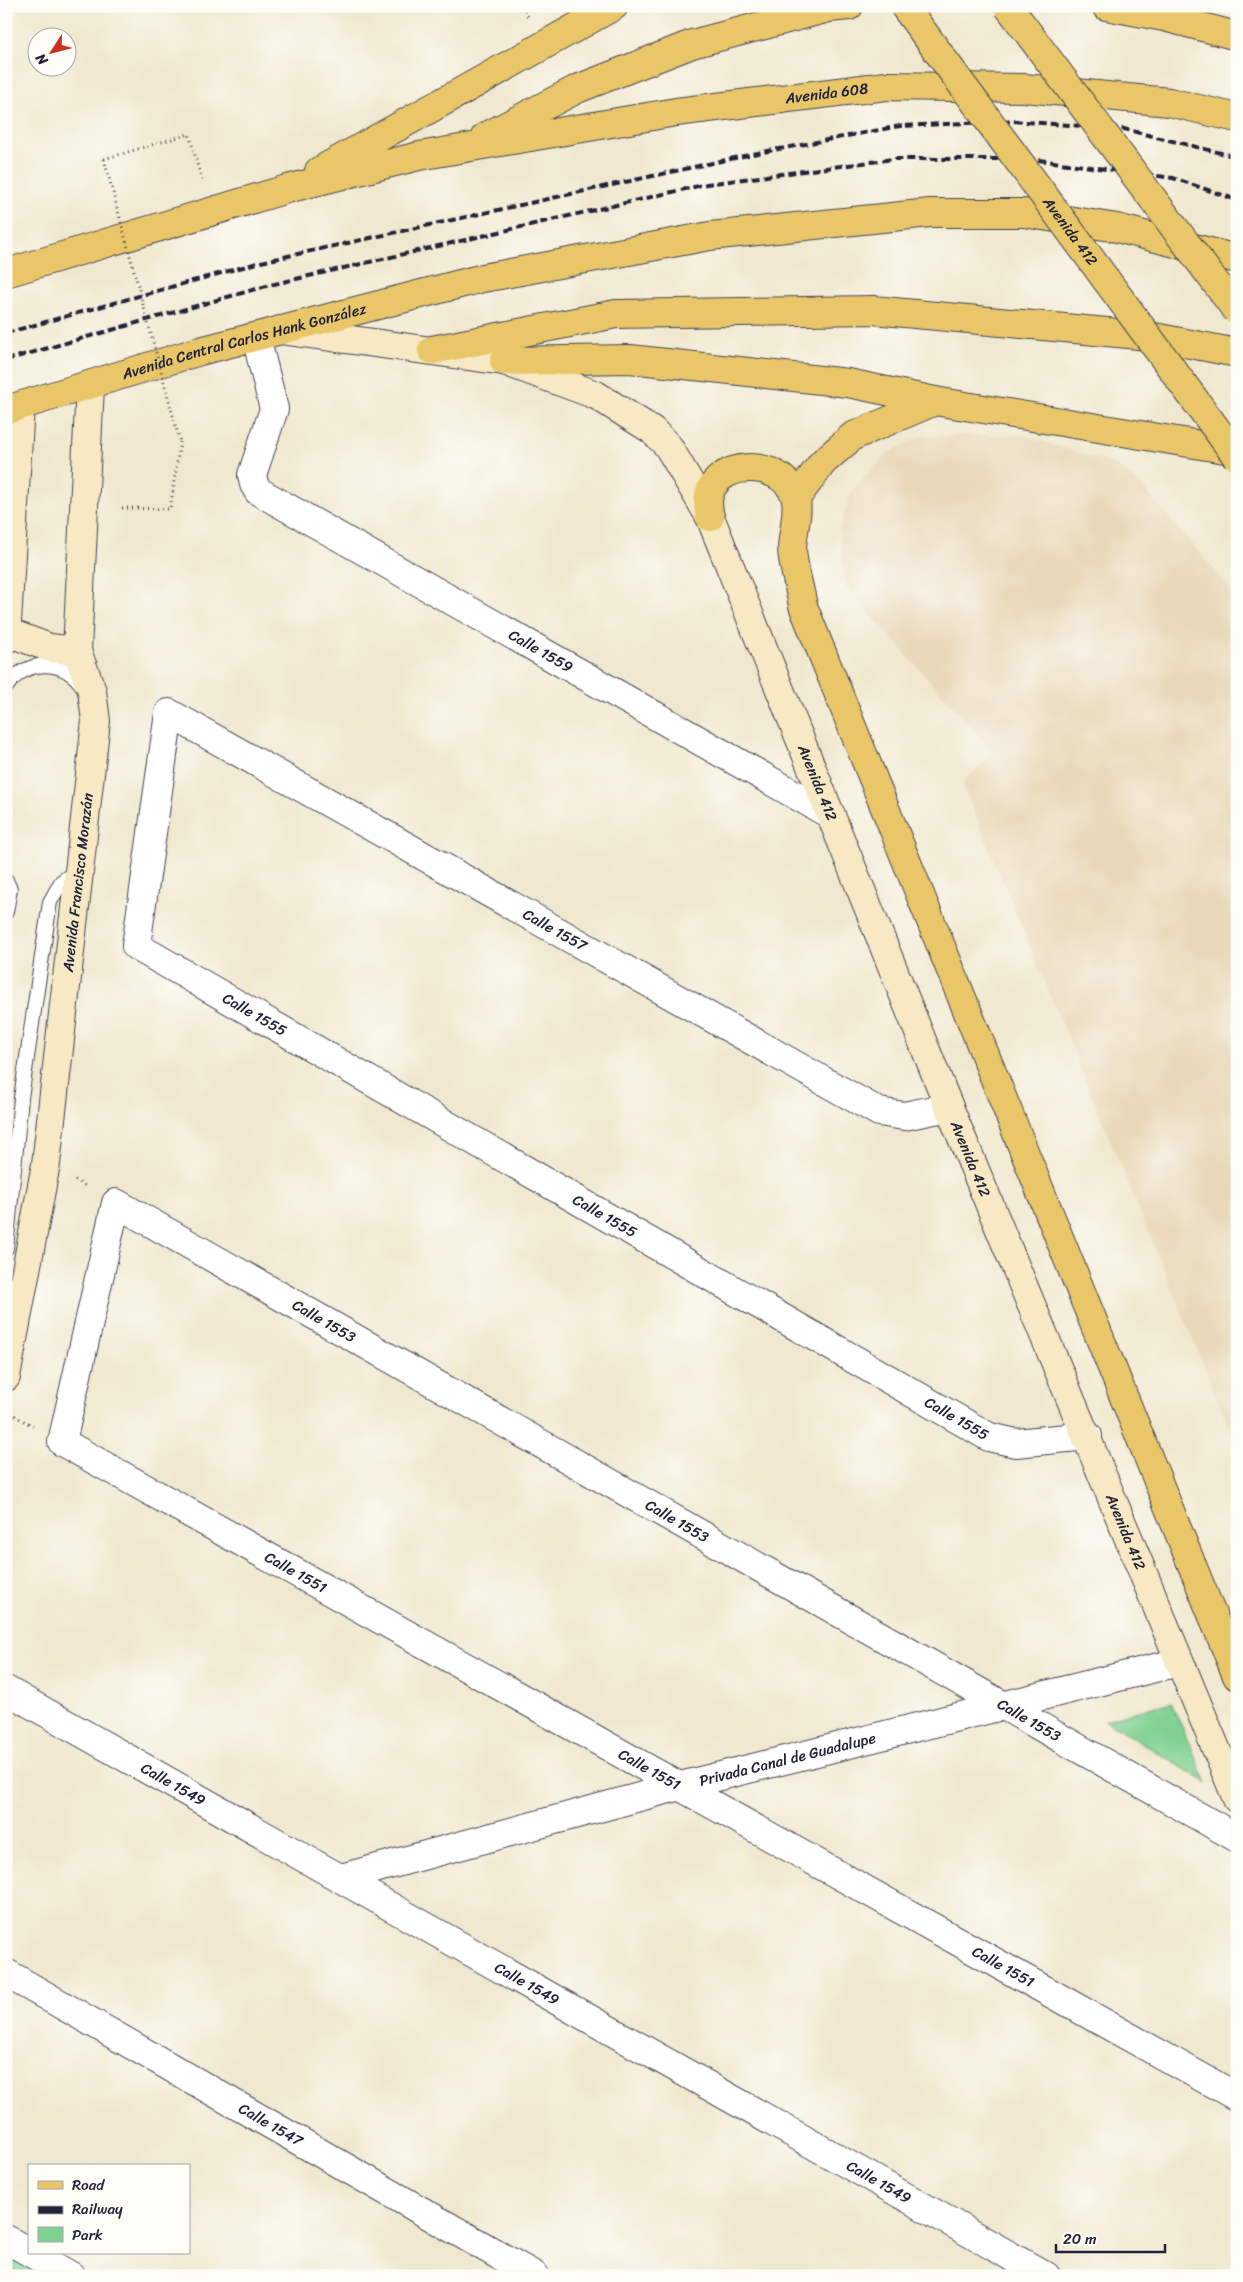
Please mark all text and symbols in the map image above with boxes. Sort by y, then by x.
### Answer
north arrow [28,28,78,78]
text: N [29,48,55,71]
street label: Avenida 608 [783,75,870,111]
street label: Avenida 412 [1035,190,1105,272]
street label: Avenida Central Carlos Hank González [118,295,370,387]
street label: Calle 1559 [504,622,578,680]
street label: Avenida 412 [790,739,845,825]
street label: Avenida Francisco Morazán [55,792,101,974]
street label: Calle 1557 [518,902,593,959]
street label: Calle 1555 [217,985,292,1043]
street label: Avenida 412 [943,1116,998,1201]
street label: Calle 1555 [568,1187,642,1245]
street label: Calle 1553 [287,1292,361,1350]
street label: Calle 1555 [919,1389,994,1447]
street label: Avenida 412 [1098,1489,1153,1574]
street label: Calle 1553 [640,1492,714,1550]
street label: Calle 1551 [260,1544,332,1600]
street label: Calle 1553 [992,1691,1066,1749]
street label: Privada Canal de Guadalupe [696,1725,879,1794]
street label: Calle 1551 [613,1742,686,1797]
street label: Calle 1549 [136,1755,211,1813]
street label: Calle 1551 [967,1939,1039,1995]
street label: Calle 1549 [490,1955,564,2012]
street label: Calle 1547 [234,2096,309,2154]
street label: Calle 1549 [842,2153,916,2211]
legend [28,2164,190,2254]
text: Road [72,2172,105,2198]
text: Railway [72,2196,123,2222]
text: Park [72,2222,103,2248]
scale bar [1056,2222,1164,2254]
text: 20 m [1063,2226,1097,2252]

